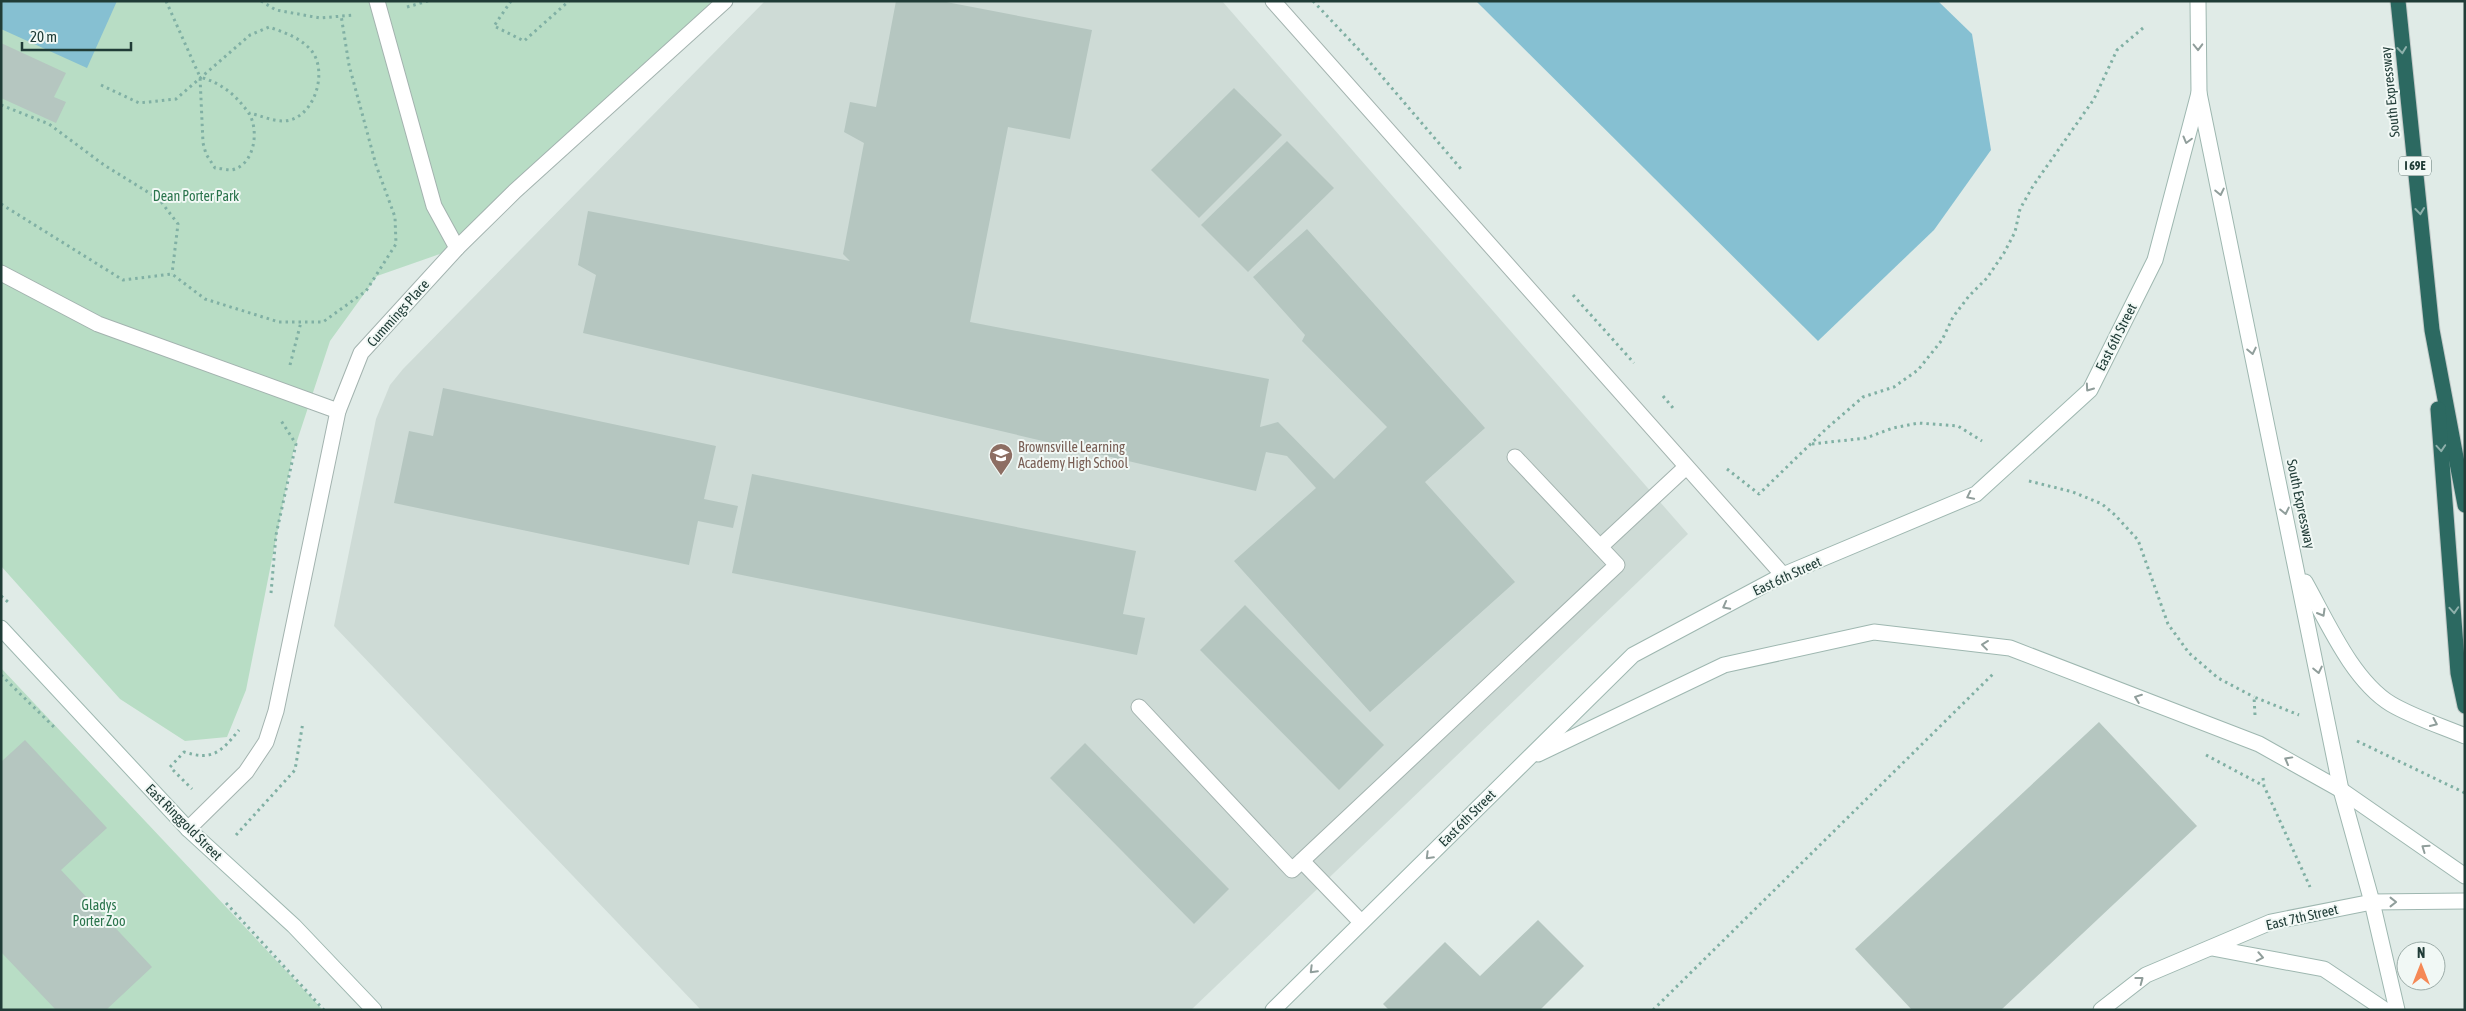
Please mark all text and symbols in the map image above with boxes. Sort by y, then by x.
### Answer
scale bar [22,20,131,52]
text: 20 m [30,28,57,45]
one-way arrow [2193,43,2204,51]
street label: South Expressway [2377,46,2403,138]
one-way arrow [2396,46,2407,54]
one-way arrow [2182,136,2192,144]
road number: I 69E [2399,157,2431,176]
park label: Dean Porter Park [153,188,239,204]
one-way arrow [2214,188,2224,197]
one-way arrow [2414,208,2425,216]
street label: Cummings Place [364,276,432,350]
street label: East 6th Street [2092,301,2140,373]
one-way arrow [2247,347,2257,356]
one-way arrow [2086,383,2096,392]
place label: Brownsville Learning Academy High School [1018,439,1128,471]
school or university icon: Brownsville Learning Academy High School [988,442,1014,476]
one-way arrow [2436,445,2447,453]
street label: South Expressway [2284,458,2318,550]
one-way arrow [1966,490,1975,501]
one-way arrow [2280,506,2290,515]
street label: East 6th Street [1750,553,1824,599]
one-way arrow [1722,599,1731,609]
one-way arrow [2316,607,2326,616]
one-way arrow [2448,607,2459,615]
one-way arrow [1981,640,1989,651]
one-way arrow [2312,665,2323,674]
one-way arrow [2134,694,2143,704]
one-way arrow [2429,716,2438,727]
one-way arrow [2284,757,2293,767]
street label: East Ringgold Street [143,781,225,863]
street label: East 6th Street [1435,786,1499,850]
one-way arrow [2421,845,2431,854]
one-way arrow [1425,850,1434,859]
park label: Gladys Porter Zoo [72,897,126,929]
one-way arrow [2390,897,2397,907]
street label: East 7th Street [2264,901,2340,933]
north arrow [2396,941,2446,991]
text: N [2417,945,2425,961]
one-way arrow [2255,951,2264,961]
one-way arrow [1310,964,1319,973]
one-way arrow [2134,977,2144,986]

